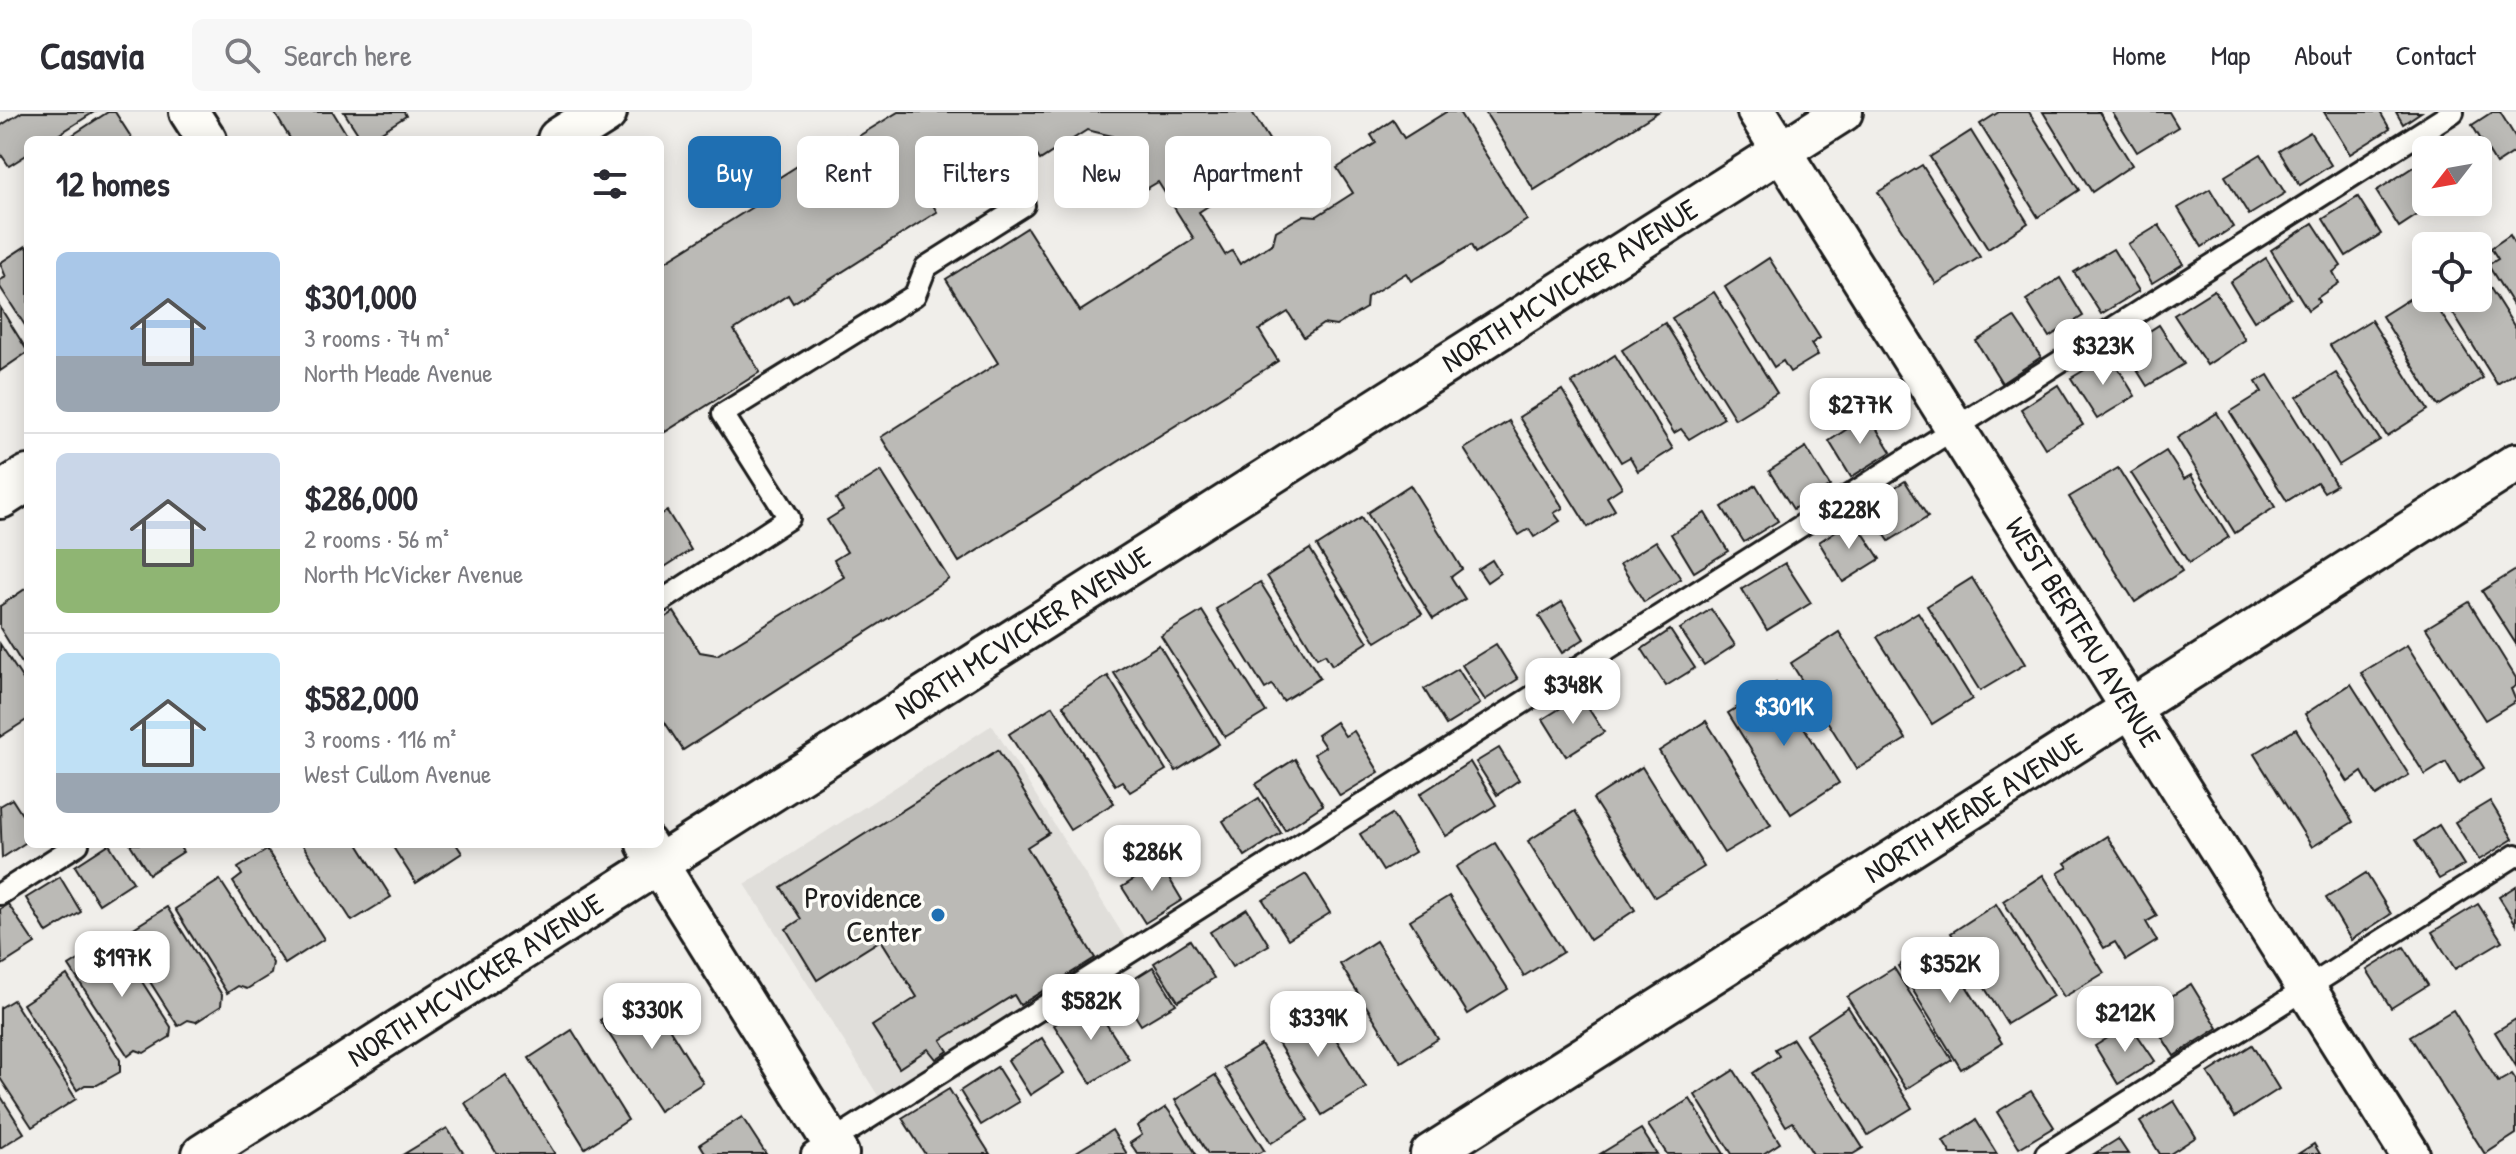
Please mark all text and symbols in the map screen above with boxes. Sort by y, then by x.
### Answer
search box [192,19,752,91]
text: Casavia [40,29,144,81]
icon: search [220,33,264,77]
text: Search here [284,35,412,75]
text: Home [2112,36,2167,74]
text: Map [2211,36,2250,74]
text: About [2294,36,2352,74]
text: Contact [2396,36,2476,74]
chip: Buy [688,136,781,208]
chip: Rent [797,136,899,208]
chip: Filters [915,136,1038,208]
chip: New [1054,136,1149,208]
chip: Apartment [1165,136,1331,208]
north arrow [2412,136,2492,216]
map controls [2412,136,2492,312]
text: 12 homes [56,161,170,207]
icon: filters [588,162,632,206]
street label: NORTH MCVICKER AVENUE [1433,189,1705,381]
button: locate [2412,232,2492,312]
text: $301,000 [304,274,417,320]
icon: home [120,284,216,380]
pin: $323K [2047,319,2159,387]
text: 3 rooms · 74 m² [304,320,450,355]
text: $323K [2072,327,2134,362]
text: North Meade Avenue [304,355,493,390]
pin: $277K [1804,378,1916,446]
text: $277K [1828,386,1892,421]
text: $286,000 [304,475,418,521]
pin: $228K [1793,483,1905,551]
icon: home [120,485,216,581]
text: $228K [1818,491,1880,526]
street label: WEST BERTEAU AVENUE [1997,509,2171,754]
text: 2 rooms · 56 m² [304,521,449,556]
street label: NORTH MCVICKER AVENUE [886,536,1158,728]
text: North McVicker Avenue [304,556,523,591]
pin: $348K [1517,658,1629,726]
text: $348K [1543,666,1603,701]
text: $582,000 [304,675,419,721]
pin: $301K [1728,680,1840,748]
icon: home [120,685,216,781]
text: $301K [1754,688,1814,723]
text: 3 rooms · 116 m² [304,721,456,756]
street label: NORTH MEADE AVENUE [1856,723,2090,892]
text: West Cullom Avenue [304,756,491,791]
pin: $286K [1096,825,1208,893]
text: $286K [1122,833,1182,868]
place label: Providence Center [804,877,922,951]
street label: NORTH MCVICKER AVENUE [339,883,611,1076]
marker: Providence Center [929,906,947,924]
pin: $197K [66,931,178,999]
pin: $352K [1894,937,2006,1005]
text: $197K [93,939,151,974]
text: $352K [1919,945,1981,980]
pin: $582K [1035,974,1147,1042]
text: $582K [1060,982,1122,1017]
pin: $330K [596,983,708,1051]
pin: $212K [2069,986,2181,1054]
text: $330K [621,991,683,1026]
pin: $339K [1262,991,1374,1059]
text: $212K [2095,994,2155,1029]
text: $339K [1288,999,1348,1034]

